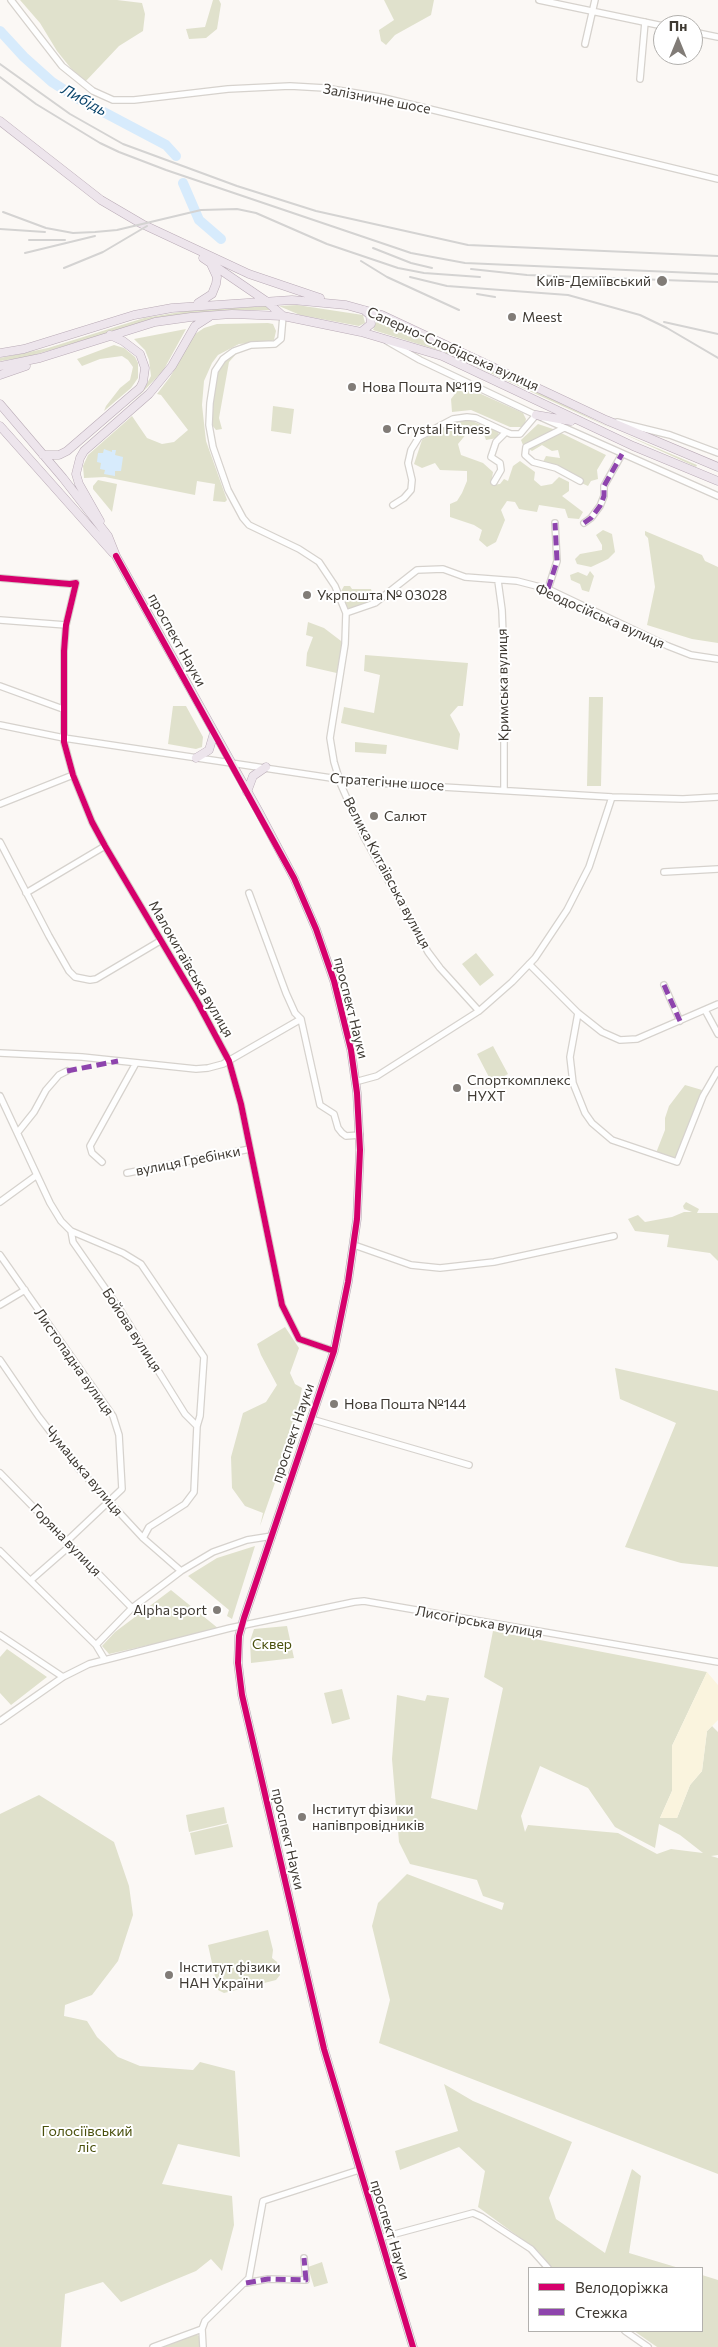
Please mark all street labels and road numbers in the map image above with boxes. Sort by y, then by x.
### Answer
street label: Залізничне шосе [322,80,432,118]
street label: Саперно-Слобідська вулиця [364,303,542,395]
street label: Феодосійська вулиця [533,580,667,652]
street label: проспект Науки [144,590,210,690]
street label: Кримська вулиця [494,628,512,742]
street label: Стратегічне шосе [329,770,445,794]
street label: Велика Китаївська вулиця [340,794,434,952]
street label: Малокитаївська вулиця [145,898,237,1040]
street label: проспект Науки [330,956,372,1060]
street label: вулиця Гребінки [134,1143,242,1179]
street label: Бойова вулиця [99,1285,165,1375]
street label: Листопадна вулиця [31,1305,117,1419]
street label: проспект Науки [268,1381,318,1485]
street label: Чумацька вулиця [41,1423,127,1519]
street label: Горяна вулиця [27,1500,105,1580]
street label: Лисогірська вулиця [414,1603,544,1641]
street label: проспект Науки [268,1786,308,1892]
street label: проспект Науки [367,2178,413,2282]

